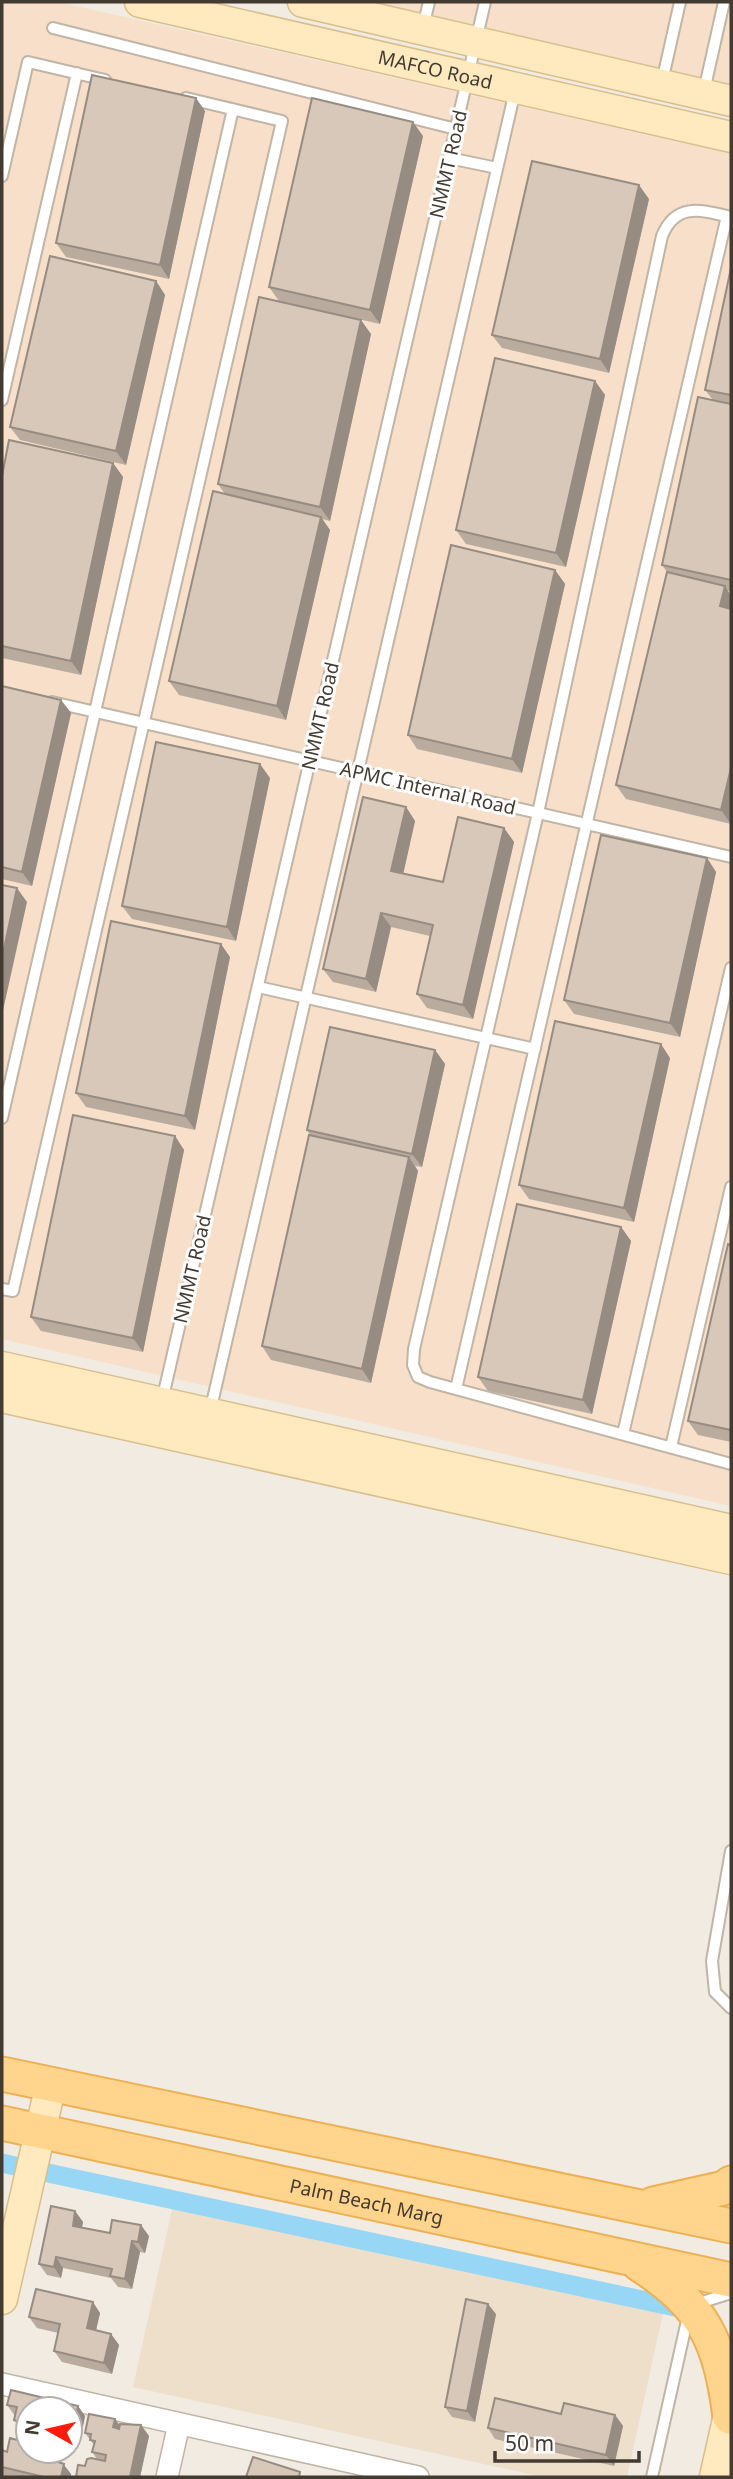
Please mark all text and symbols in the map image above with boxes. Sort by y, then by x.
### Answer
street label: MAFCO Road [376,44,495,95]
street label: NMMT Road [423,107,473,221]
street label: NMMT Road [295,659,345,773]
street label: APMC Internal Road [338,755,518,821]
street label: NMMT Road [167,1212,217,1326]
street label: Palm Beach Marg [287,2172,446,2231]
north arrow [14,2395,84,2465]
text: N [18,2418,46,2437]
scale bar [495,2420,638,2464]
text: 50 m [505,2429,554,2457]

